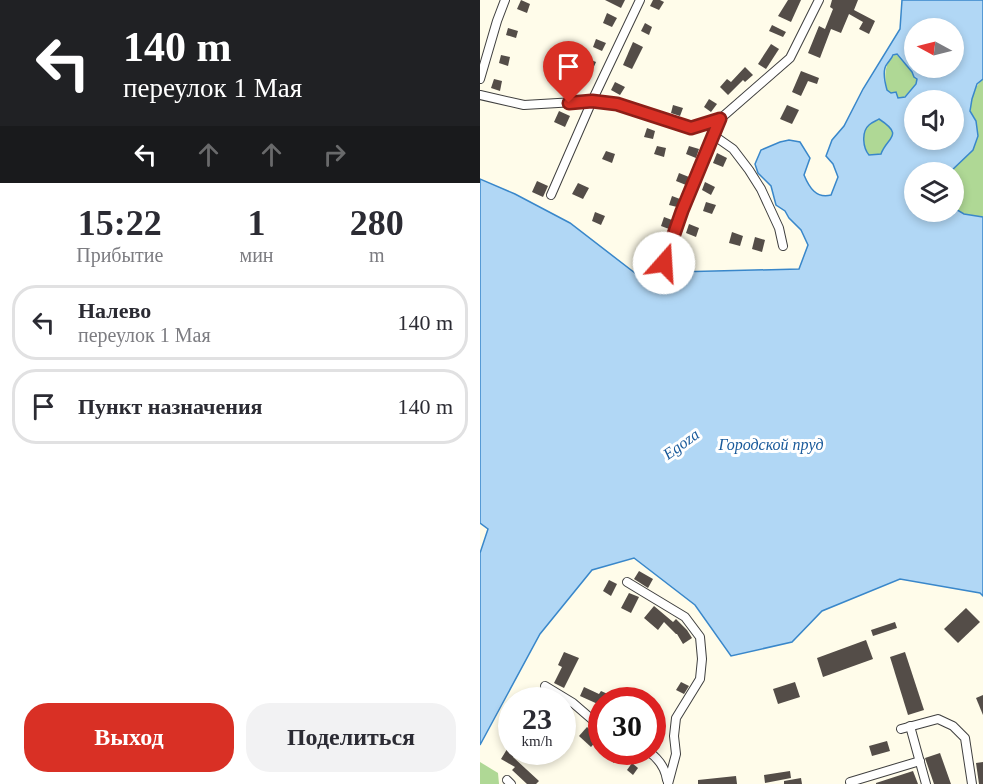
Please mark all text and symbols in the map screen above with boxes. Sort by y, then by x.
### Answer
north arrow [904,18,964,78]
map controls [904,18,964,222]
icon: left [24,24,102,102]
text: 140 m [123,24,232,70]
pin [543,41,594,103]
icon: arrive [552,50,585,83]
text: переулок 1 Мая [123,73,302,103]
button: sound [904,90,964,150]
icon: left [129,138,162,171]
icon: ahead [192,138,225,171]
icon: ahead [255,138,288,171]
icon: right [318,138,351,171]
button: layers [904,162,964,222]
text: 15:22 [78,203,162,243]
text: 1 [248,203,266,243]
text: 280 [350,203,404,243]
position arrow [632,231,696,295]
text: Прибытие [76,244,163,266]
text: мин [240,244,274,266]
text: m [369,244,385,266]
text: Налево [78,298,151,323]
icon: left [27,306,60,339]
text: 140 m [397,310,453,335]
text: переулок 1 Мая [78,324,211,346]
icon: arrive [27,390,60,423]
text: Пункт назначения [78,394,263,419]
text: 140 m [397,394,453,419]
water label: Egoza [659,425,703,464]
water label: Городской пруд [717,436,824,454]
speed limit sign: 30 [588,687,666,765]
text: 23 [522,702,552,735]
button: Выход [24,703,234,772]
button: Поделиться [246,703,456,772]
text: km/h [522,733,552,749]

